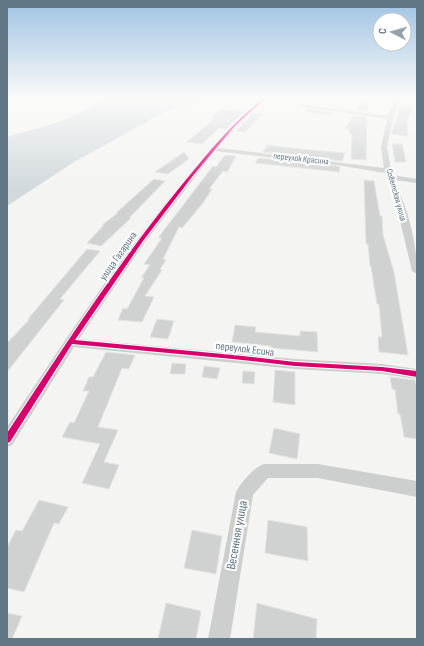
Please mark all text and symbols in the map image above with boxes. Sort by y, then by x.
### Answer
north arrow [372,12,412,52]
text: С [376,27,389,34]
street label: переулок Красина [273,151,329,167]
street label: Советская улица [383,167,409,223]
street label: улица Гагарина [96,229,140,283]
street label: переулок Есина [215,339,275,359]
street label: Весенняя улица [223,499,251,571]

